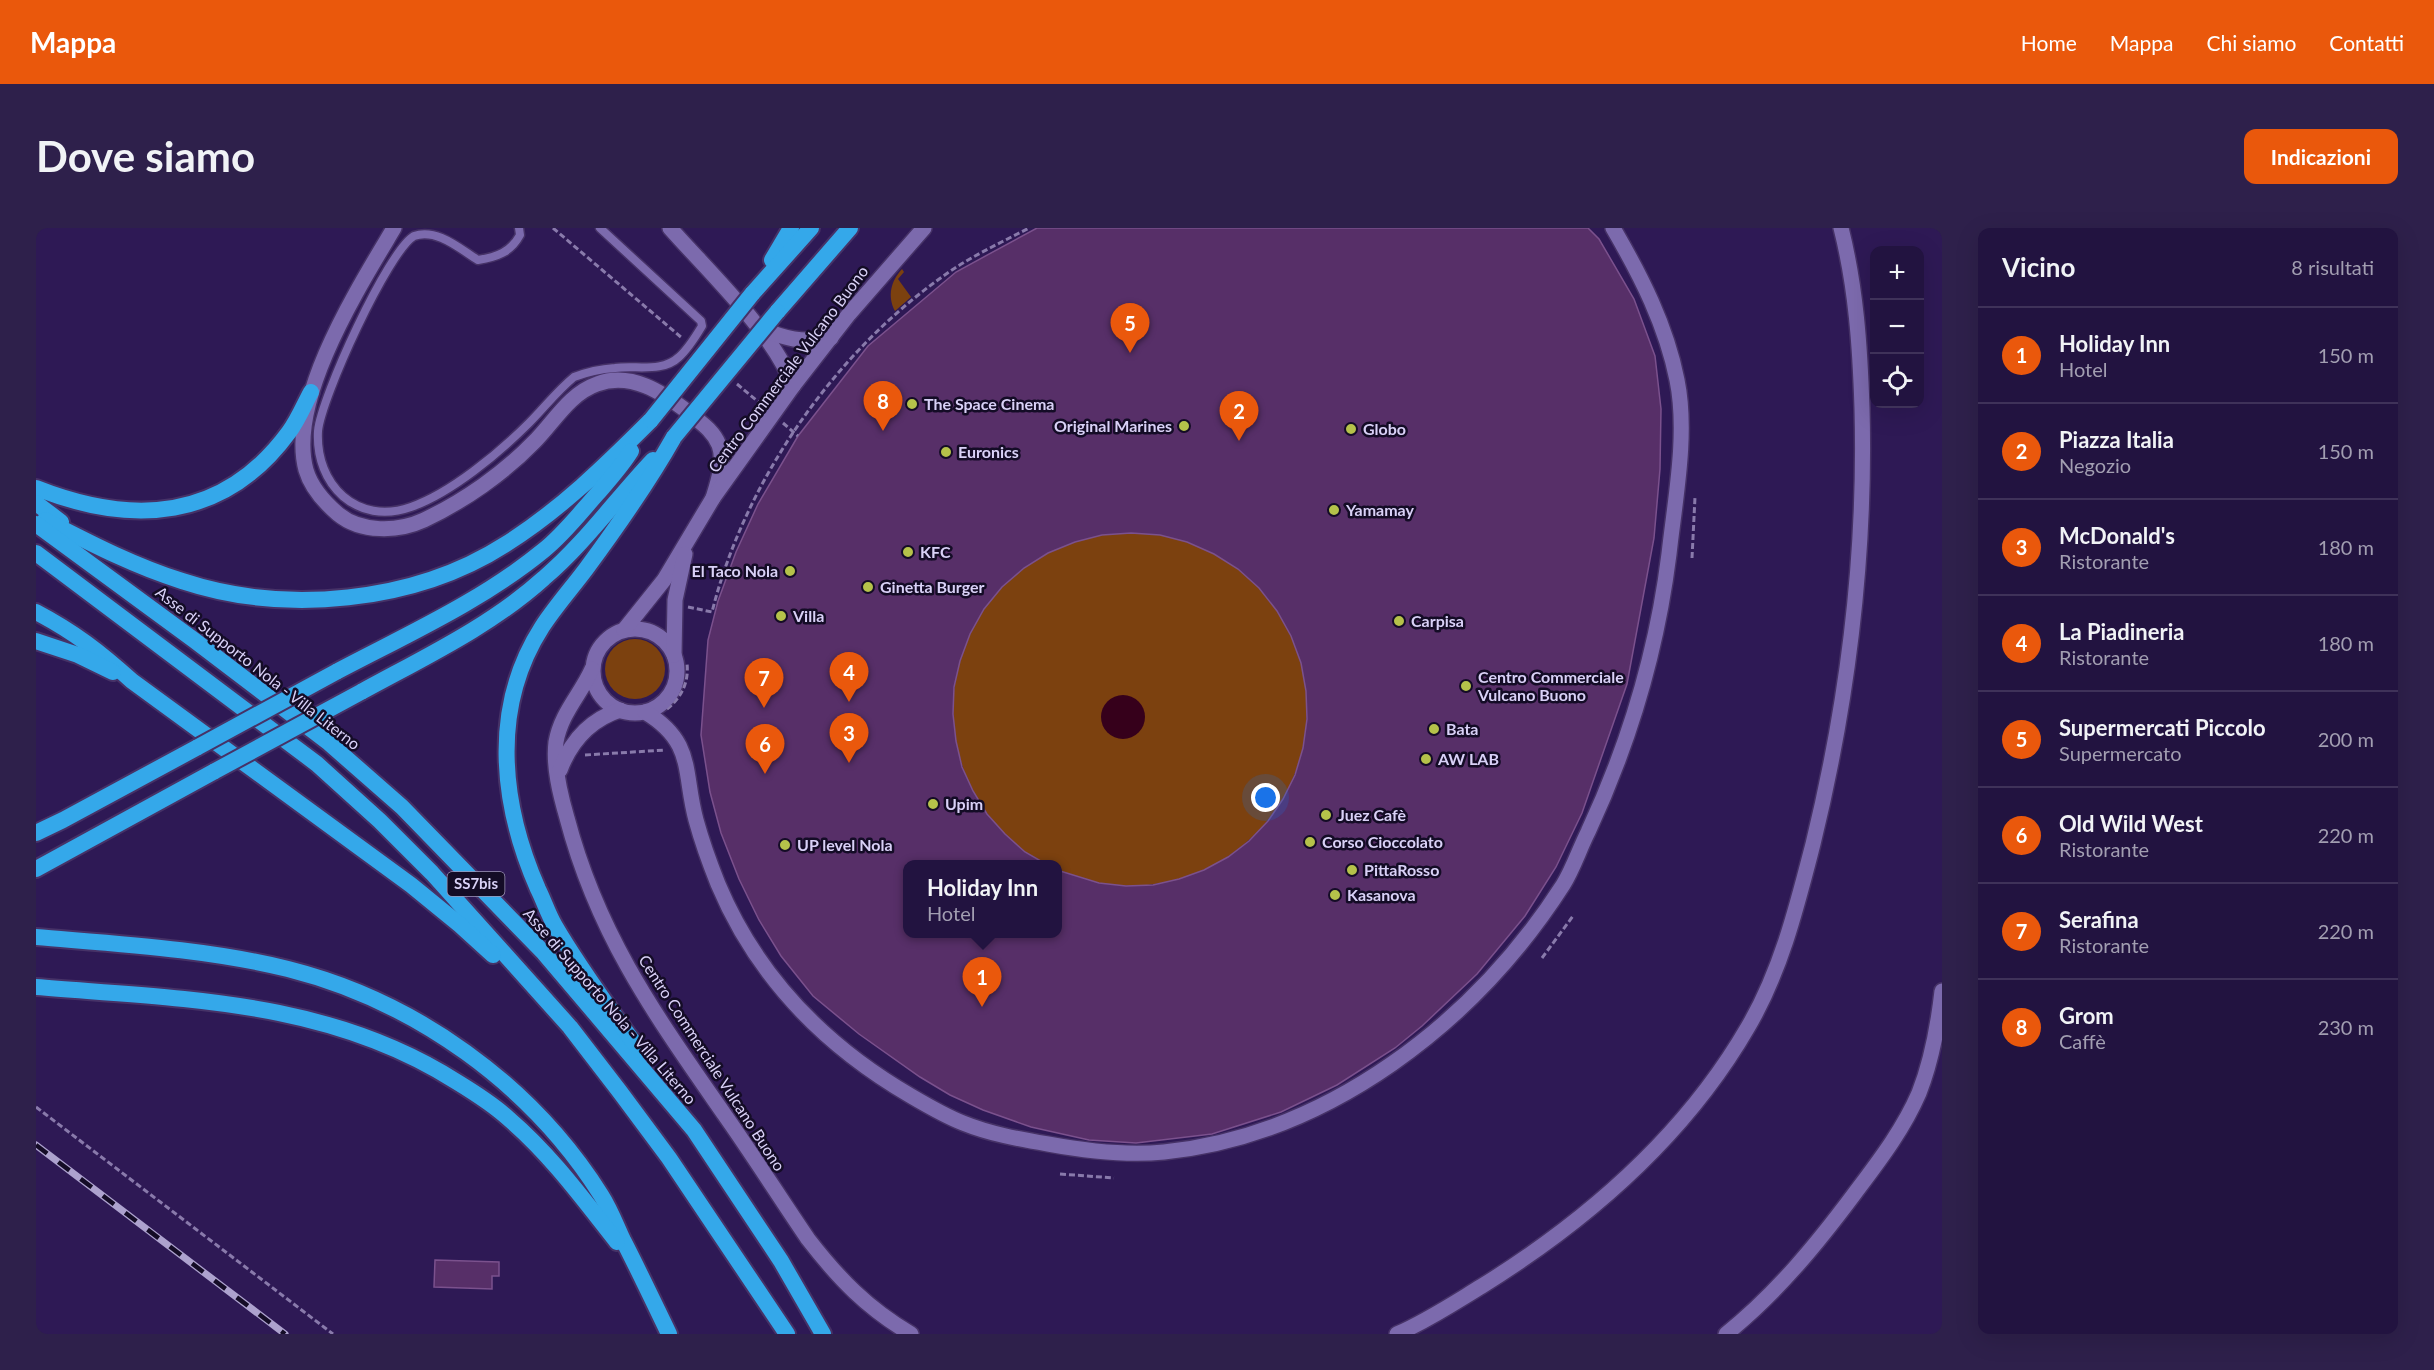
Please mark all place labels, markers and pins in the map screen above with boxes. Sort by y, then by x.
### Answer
pin: 5 [1110,304,1150,353]
pin: 8 [864,382,902,431]
pin: 2 [1220,392,1258,441]
place label: The Space Cinema [924,394,1054,413]
marker: The Space Cinema [905,397,919,411]
place label: Original Marines [1054,416,1172,435]
marker: Original Marines [1177,419,1191,433]
place label: Globo [1363,419,1406,438]
marker: Globo [1344,422,1358,436]
place label: Euronics [958,442,1019,461]
marker: Euronics [939,445,953,459]
place label: Yamamay [1345,500,1414,519]
marker: Yamamay [1327,503,1341,517]
place label: KFC [920,542,951,561]
marker: KFC [901,545,915,559]
place label: El Taco Nola [691,561,778,580]
marker: El Taco Nola [783,564,797,578]
place label: Ginetta Burger [880,577,985,596]
marker: Ginetta Burger [861,580,875,594]
place label: Villa [792,606,824,625]
marker: Villa [774,609,788,623]
place label: Carpisa [1411,611,1464,630]
marker: Carpisa [1392,614,1406,628]
pin: 4 [830,652,868,702]
pin: 7 [744,658,784,708]
place label: Centro Commerciale Vulcano Buono [1477,667,1624,704]
marker: Centro Commerciale Vulcano Buono [1459,679,1473,693]
pin: 3 [830,714,868,763]
place label: Bata [1446,719,1479,738]
marker: Bata [1427,722,1441,736]
pin: 6 [746,724,784,774]
place label: AW LAB [1437,749,1499,768]
marker: AW LAB [1419,752,1433,766]
place label: Upim [945,794,983,813]
marker: Upim [926,797,940,811]
place label: Juez Cafè [1338,805,1407,824]
marker: Juez Cafè [1319,808,1333,822]
place label: Corso Cioccolato [1322,832,1443,851]
place label: UP level Nola [797,835,893,854]
marker: Corso Cioccolato [1303,835,1317,849]
marker: UP level Nola [778,838,792,852]
place label: PittaRosso [1364,860,1439,879]
marker: PittaRosso [1345,863,1359,877]
place label: Kasanova [1347,885,1416,904]
marker: Kasanova [1328,888,1342,902]
pin: 1 [962,958,1002,1007]

